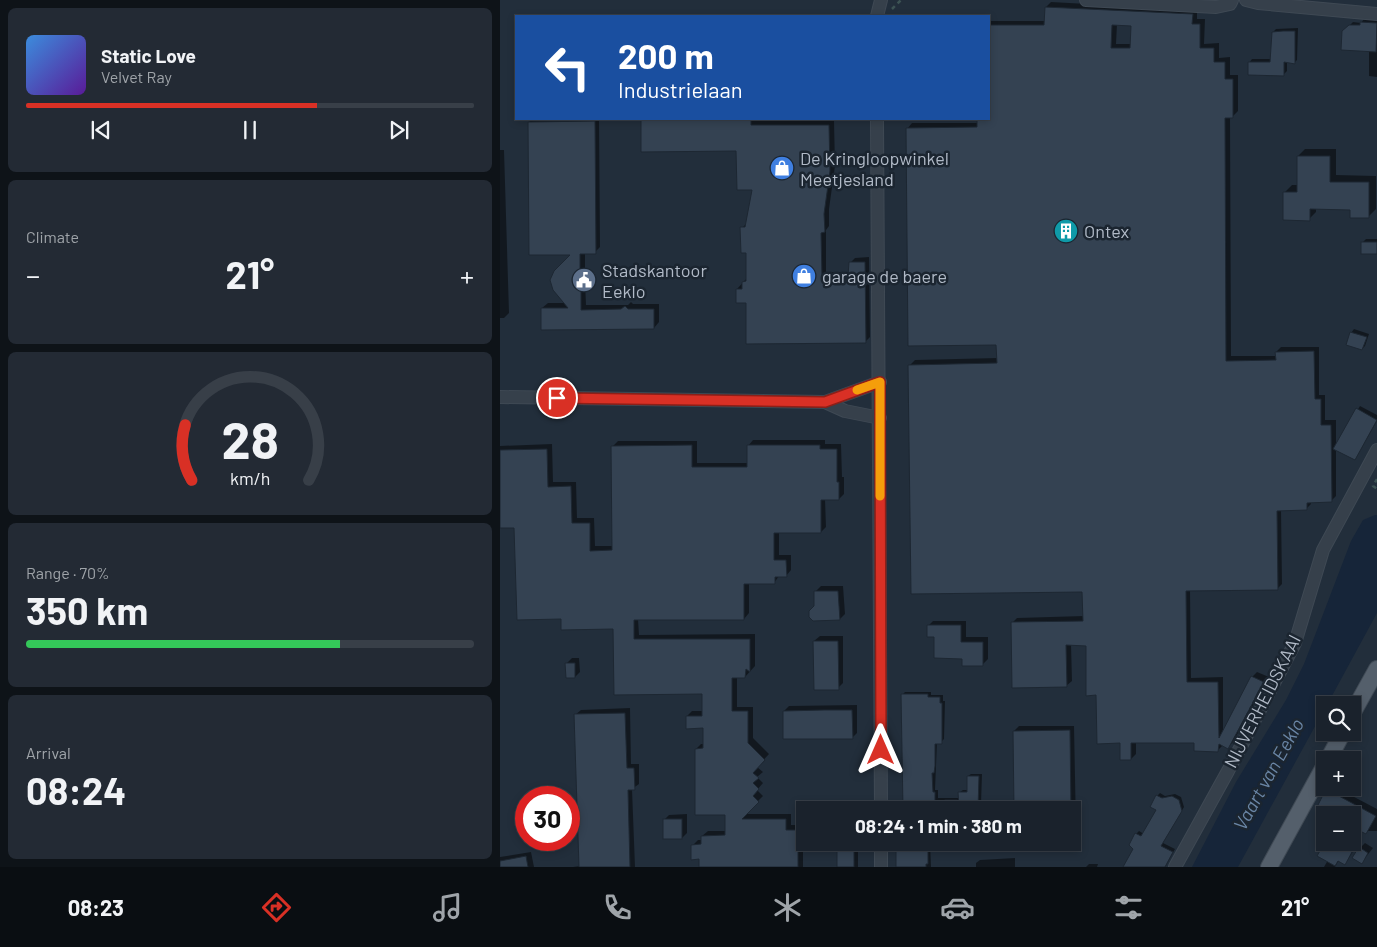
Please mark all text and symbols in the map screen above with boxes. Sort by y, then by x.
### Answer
text: 200 m [618,34,714,76]
icon: left [535,35,600,100]
text: Static Love [101,44,196,67]
text: Velvet Ray [101,67,172,86]
text: Industrielaan [618,76,743,102]
icon: previous [87,116,115,144]
icon: pause [236,116,264,144]
icon: next [385,116,413,144]
place label: De Kringloopwinkel Meetjesland [800,147,949,190]
shop icon: De Kringloopwinkel Meetjesland [769,155,795,181]
building icon: Ontex [1053,218,1079,244]
place label: Ontex [1084,220,1130,242]
text: Climate [26,227,79,246]
text: 21° [226,251,274,297]
text: − [26,258,40,292]
text: + [460,258,474,292]
place label: Stadskantoor Eeklo [602,259,707,302]
shop icon: garage de baere [791,263,817,289]
place label: garage de baere [822,265,947,287]
public building icon: Stadskantoor Eeklo [571,267,597,293]
pin [536,377,578,419]
icon: arrive [543,384,571,412]
text: 28 [221,407,279,469]
text: km/h [230,467,270,489]
text: Range · 70% [26,563,110,582]
text: 350 km [26,587,148,633]
street label: NIJVERHEIDSKAAI [1219,631,1305,771]
map controls [1316,696,1361,851]
button: search [1316,696,1361,741]
water label: Vaart van Eeklo [1228,714,1308,834]
position arrow [854,723,906,775]
text: Arrival [26,743,71,762]
button: + [1316,751,1361,796]
text: 08:24 [26,767,126,813]
speed limit sign: 30 [515,786,580,851]
button: − [1316,806,1361,851]
text: 08:24 · 1 min · 380 m [855,814,1022,837]
icon: directions [259,890,294,925]
icon: music [430,890,465,925]
icon: phone [600,890,635,925]
icon: climate [770,890,805,925]
icon: car [940,890,975,925]
icon: filters [1111,890,1146,925]
text: 08:23 [68,894,124,920]
text: 21° [1281,894,1309,920]

